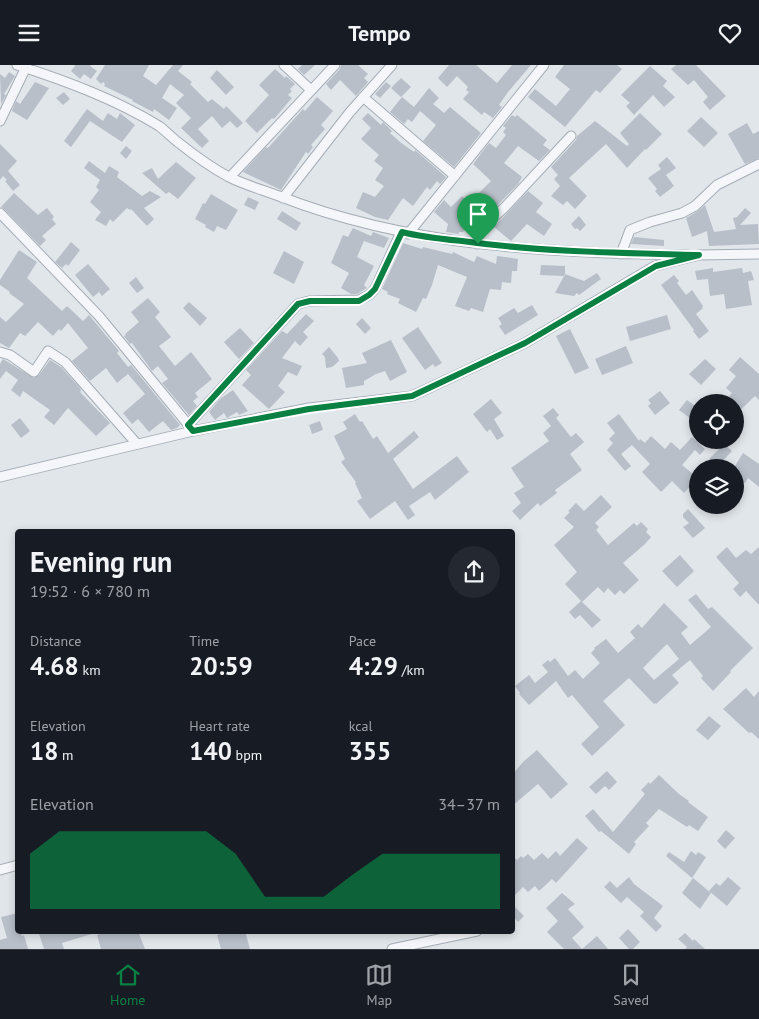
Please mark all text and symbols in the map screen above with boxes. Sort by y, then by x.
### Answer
icon: menu [15,19,43,47]
text: Tempo [348,19,411,47]
icon: heart [716,19,744,47]
pin [457,193,499,244]
icon: arrive [464,200,492,228]
map controls [689,394,744,514]
button: locate [689,394,744,449]
button: layers [689,459,744,514]
text: Evening run [30,543,172,580]
button: share [448,546,500,598]
text: 19:52 · 6 × 780 m [30,581,150,601]
text: Distance [30,632,81,650]
text: Time [189,632,219,650]
text: Pace [349,632,376,650]
text: 4.68 [30,650,79,682]
text: 20:59 [189,650,253,682]
text: 4:29 [349,650,398,682]
text: km [79,661,101,679]
text: /km [398,661,425,679]
text: Elevation [30,717,86,735]
text: Heart rate [189,717,250,735]
text: kcal [349,717,373,735]
text: 18 [30,735,58,767]
text: 140 [189,735,232,767]
text: 355 [349,735,391,767]
text: m [58,746,73,764]
text: bpm [232,746,262,764]
text: Elevation [30,794,94,814]
text: 34–37 m [438,794,500,814]
tab: Home [110,961,145,1009]
tab: Map [365,961,393,1009]
tab: Saved [613,961,649,1009]

